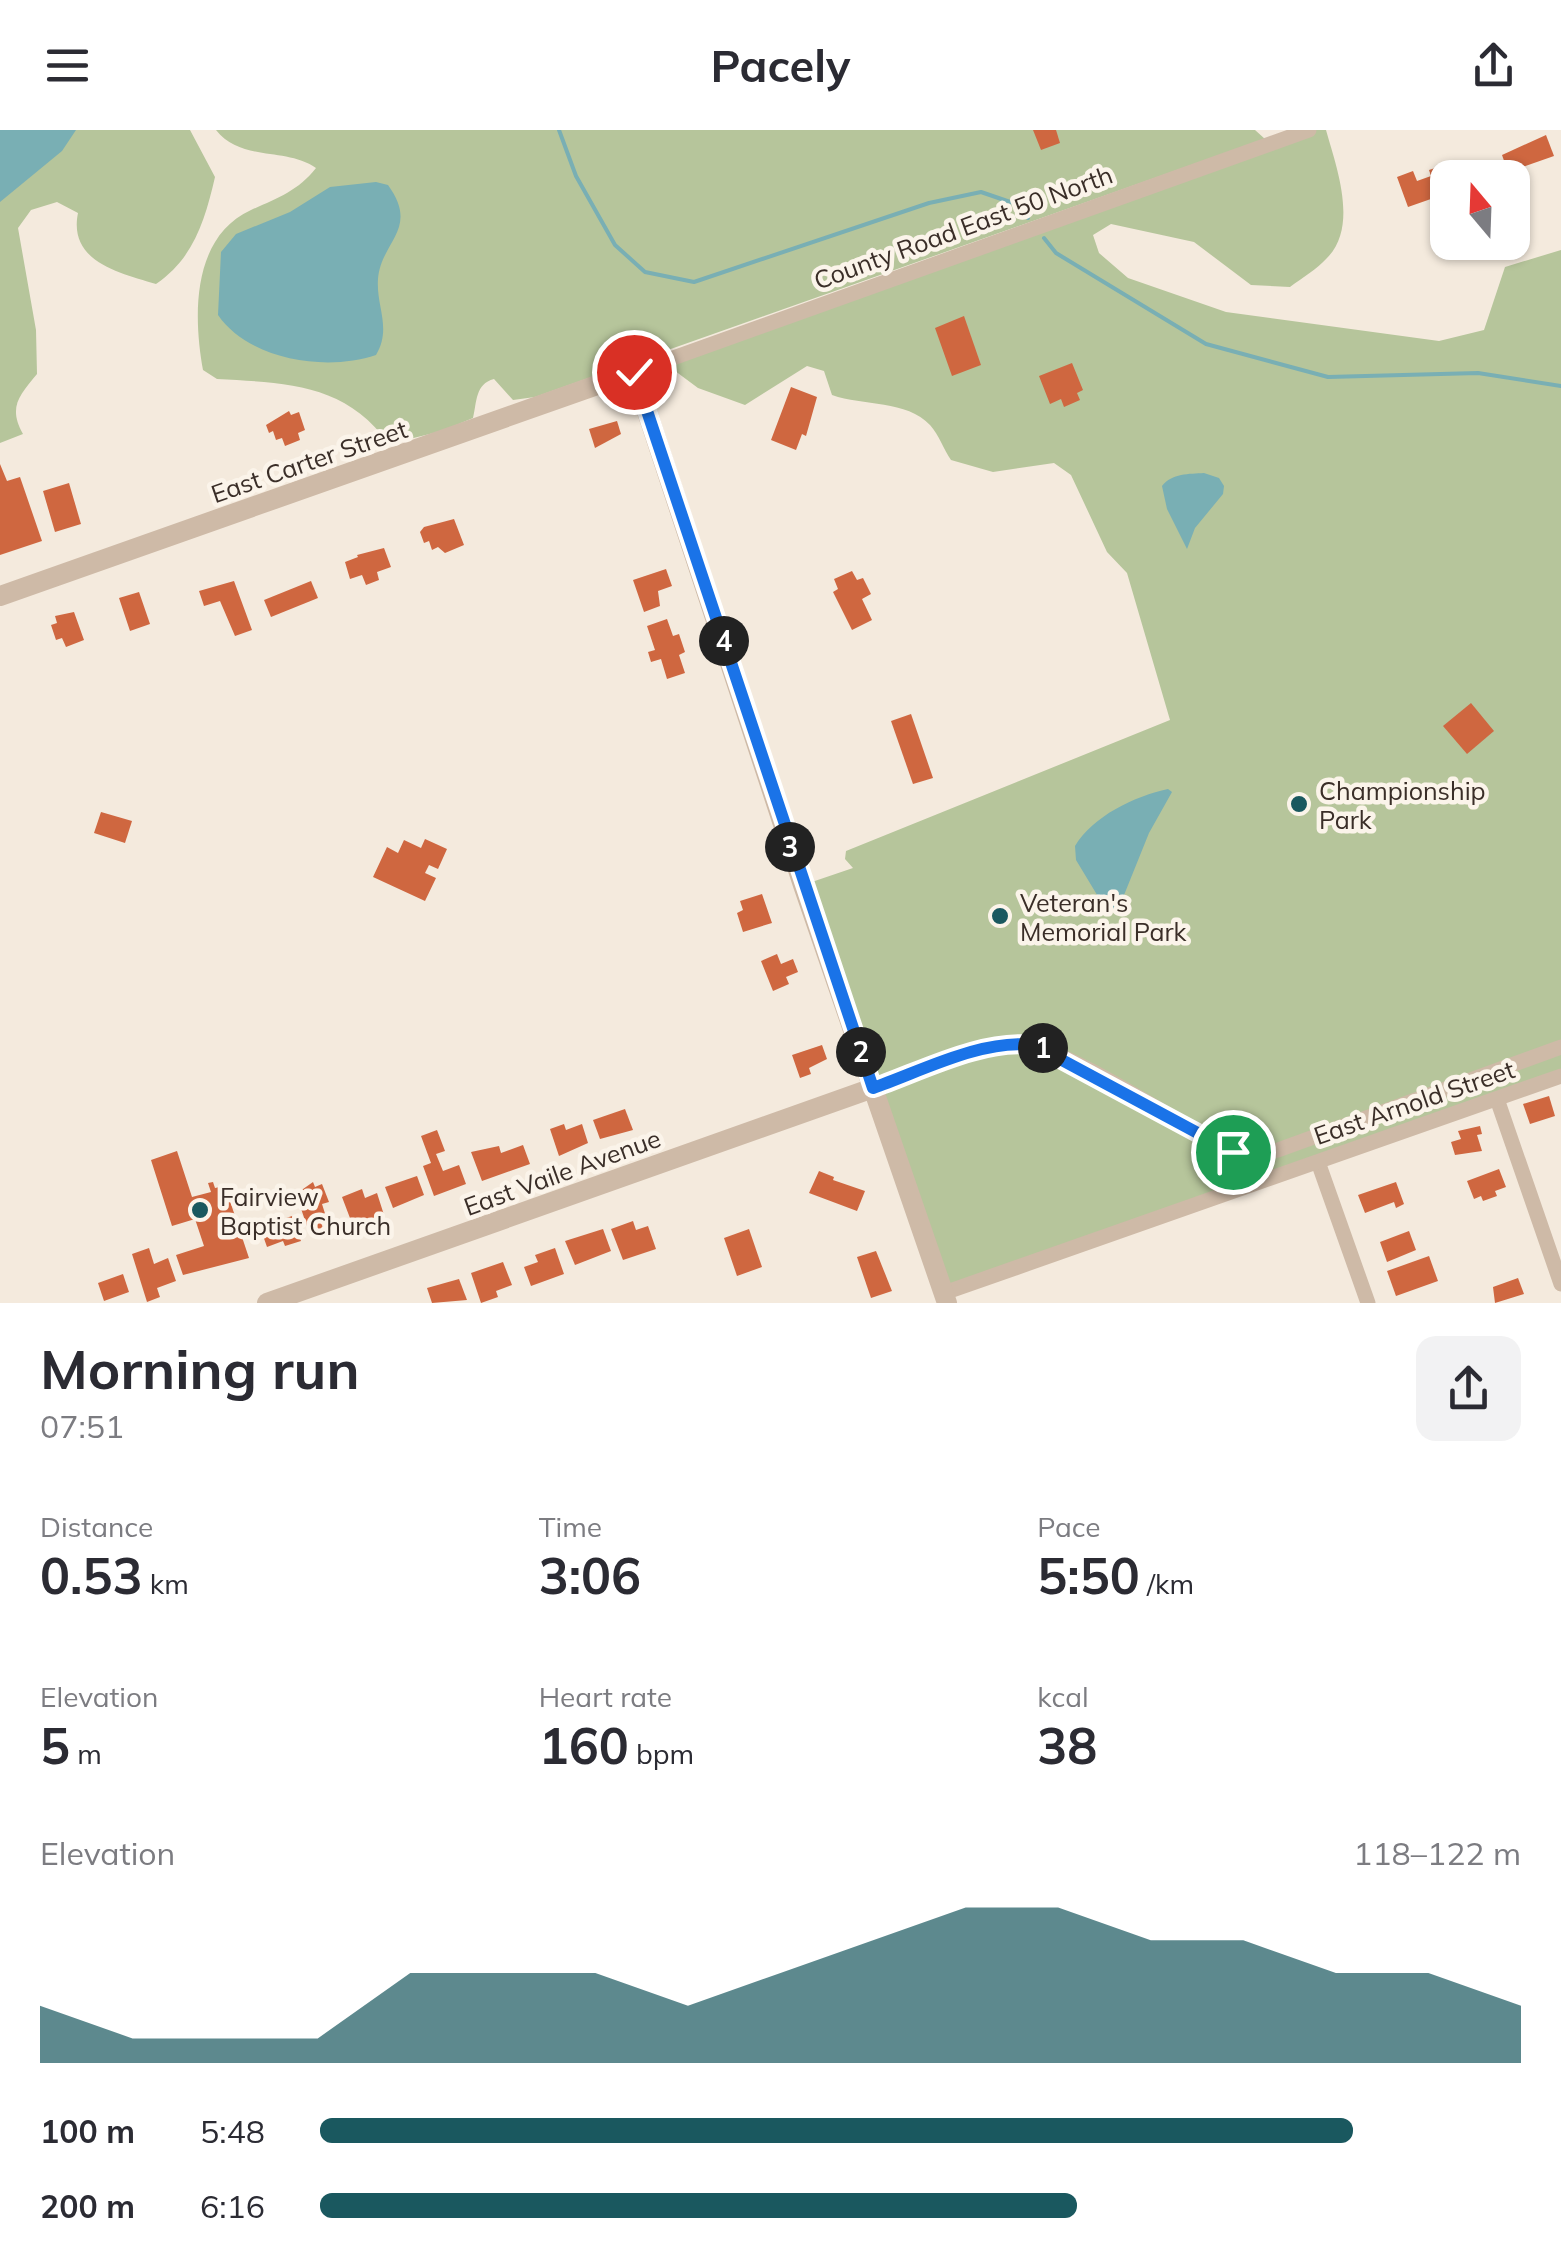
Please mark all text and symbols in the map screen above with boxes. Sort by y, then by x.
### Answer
text: Pacely [711,37,850,93]
icon: menu [40,38,95,93]
icon: share [1466,38,1521,93]
street label: County Road East 50 North [809,158,1117,296]
north arrow [1430,160,1530,260]
map controls [1430,160,1530,260]
pin [592,330,677,415]
icon: check [607,345,662,400]
street label: East Carter Street [207,413,411,509]
pin: 4 [699,616,749,666]
text: 4 [716,623,732,658]
place label: Championship Park [1319,775,1486,835]
marker: Championship Park [1288,793,1310,815]
pin: 3 [765,822,815,872]
text: 3 [782,829,798,864]
place label: Veteran's Memorial Park [1020,887,1188,947]
marker: Veteran's Memorial Park [989,905,1011,927]
pin: 1 [1018,1023,1068,1073]
pin: 2 [836,1027,886,1077]
text: 1 [1035,1030,1051,1065]
text: 2 [853,1034,869,1069]
street label: East Arnold Street [1310,1053,1519,1151]
pin [1191,1110,1276,1195]
street label: East Vaile Avenue [459,1122,665,1222]
icon: arrive [1206,1125,1261,1180]
place label: Fairview Baptist Church [220,1181,391,1241]
marker: Fairview Baptist Church [189,1199,211,1221]
text: Morning run [40,1334,360,1403]
button: share [1416,1336,1521,1441]
text: 07:51 [40,1406,124,1446]
text: Distance [40,1509,153,1544]
text: Time [539,1509,602,1544]
text: Pace [1037,1509,1101,1544]
text: 0.53 [40,1544,142,1607]
text: 3:06 [539,1544,641,1607]
text: 5:50 [1037,1544,1140,1607]
text: km [142,1566,189,1601]
text: /km [1140,1566,1194,1601]
text: Elevation [40,1679,158,1714]
text: Heart rate [539,1679,672,1714]
text: kcal [1037,1679,1089,1714]
text: 5 [40,1714,70,1777]
text: 160 [539,1714,629,1777]
text: 38 [1037,1714,1097,1777]
text: m [70,1736,102,1771]
text: bpm [629,1736,694,1771]
text: Elevation [40,1833,175,1873]
text: 118–122 m [1353,1833,1521,1873]
text: 100 m [40,2111,135,2151]
text: 5:48 [200,2111,265,2151]
text: 200 m [40,2186,135,2226]
text: 6:16 [200,2186,265,2226]

